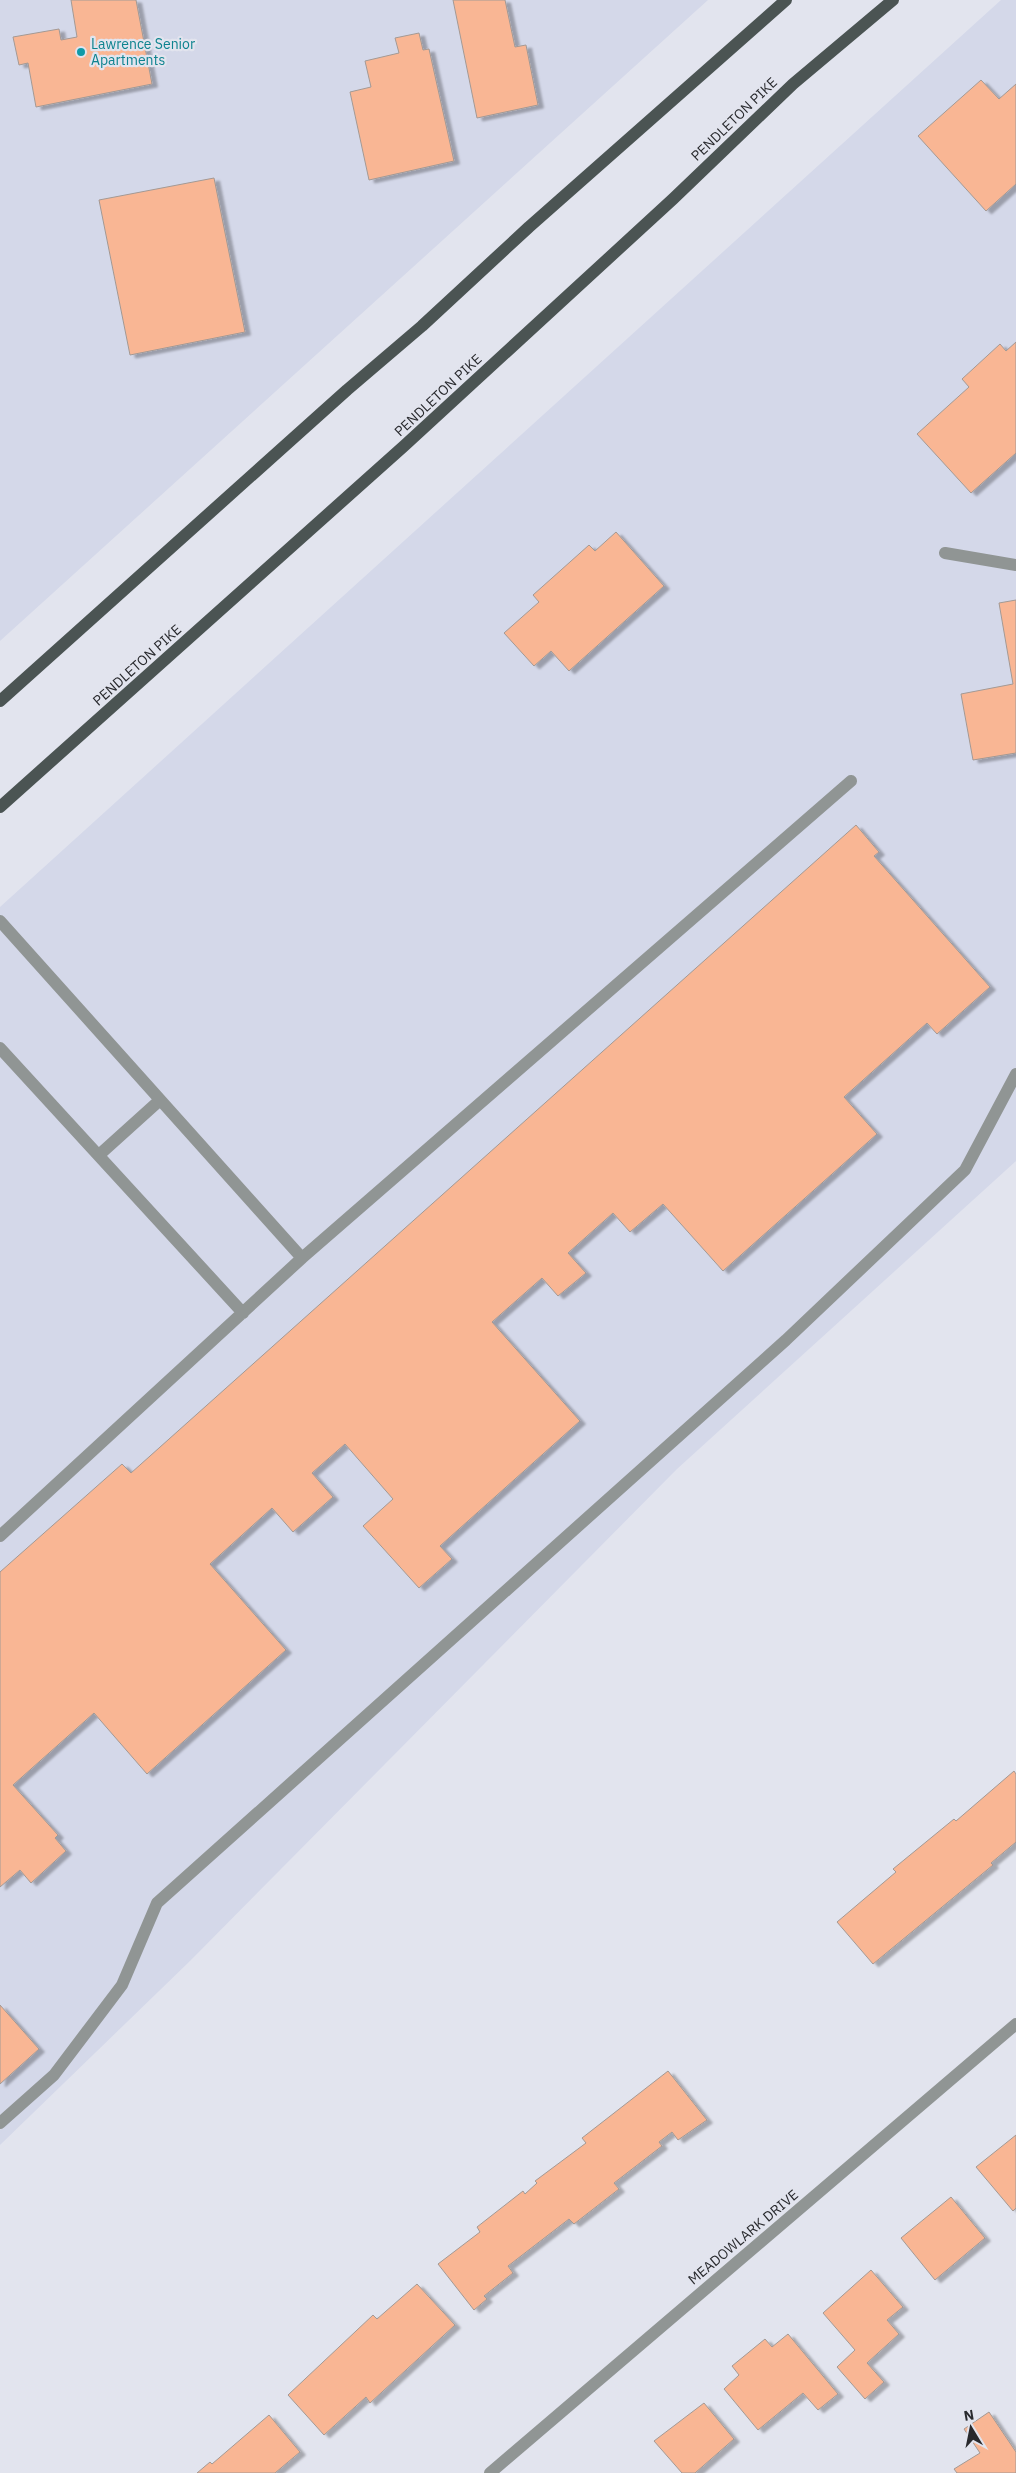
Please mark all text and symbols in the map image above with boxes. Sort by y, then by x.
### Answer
place label: Lawrence Senior Apartments [91,35,195,69]
marker: Lawrence Senior Apartments [75,46,87,58]
street label: PENDLETON PIKE [687,73,781,165]
street label: PENDLETON PIKE [391,350,485,440]
street label: PENDLETON PIKE [89,620,185,710]
street label: MEADOWLARK DRIVE [684,2186,802,2288]
north arrow [946,2403,996,2453]
text: N [962,2405,975,2425]

